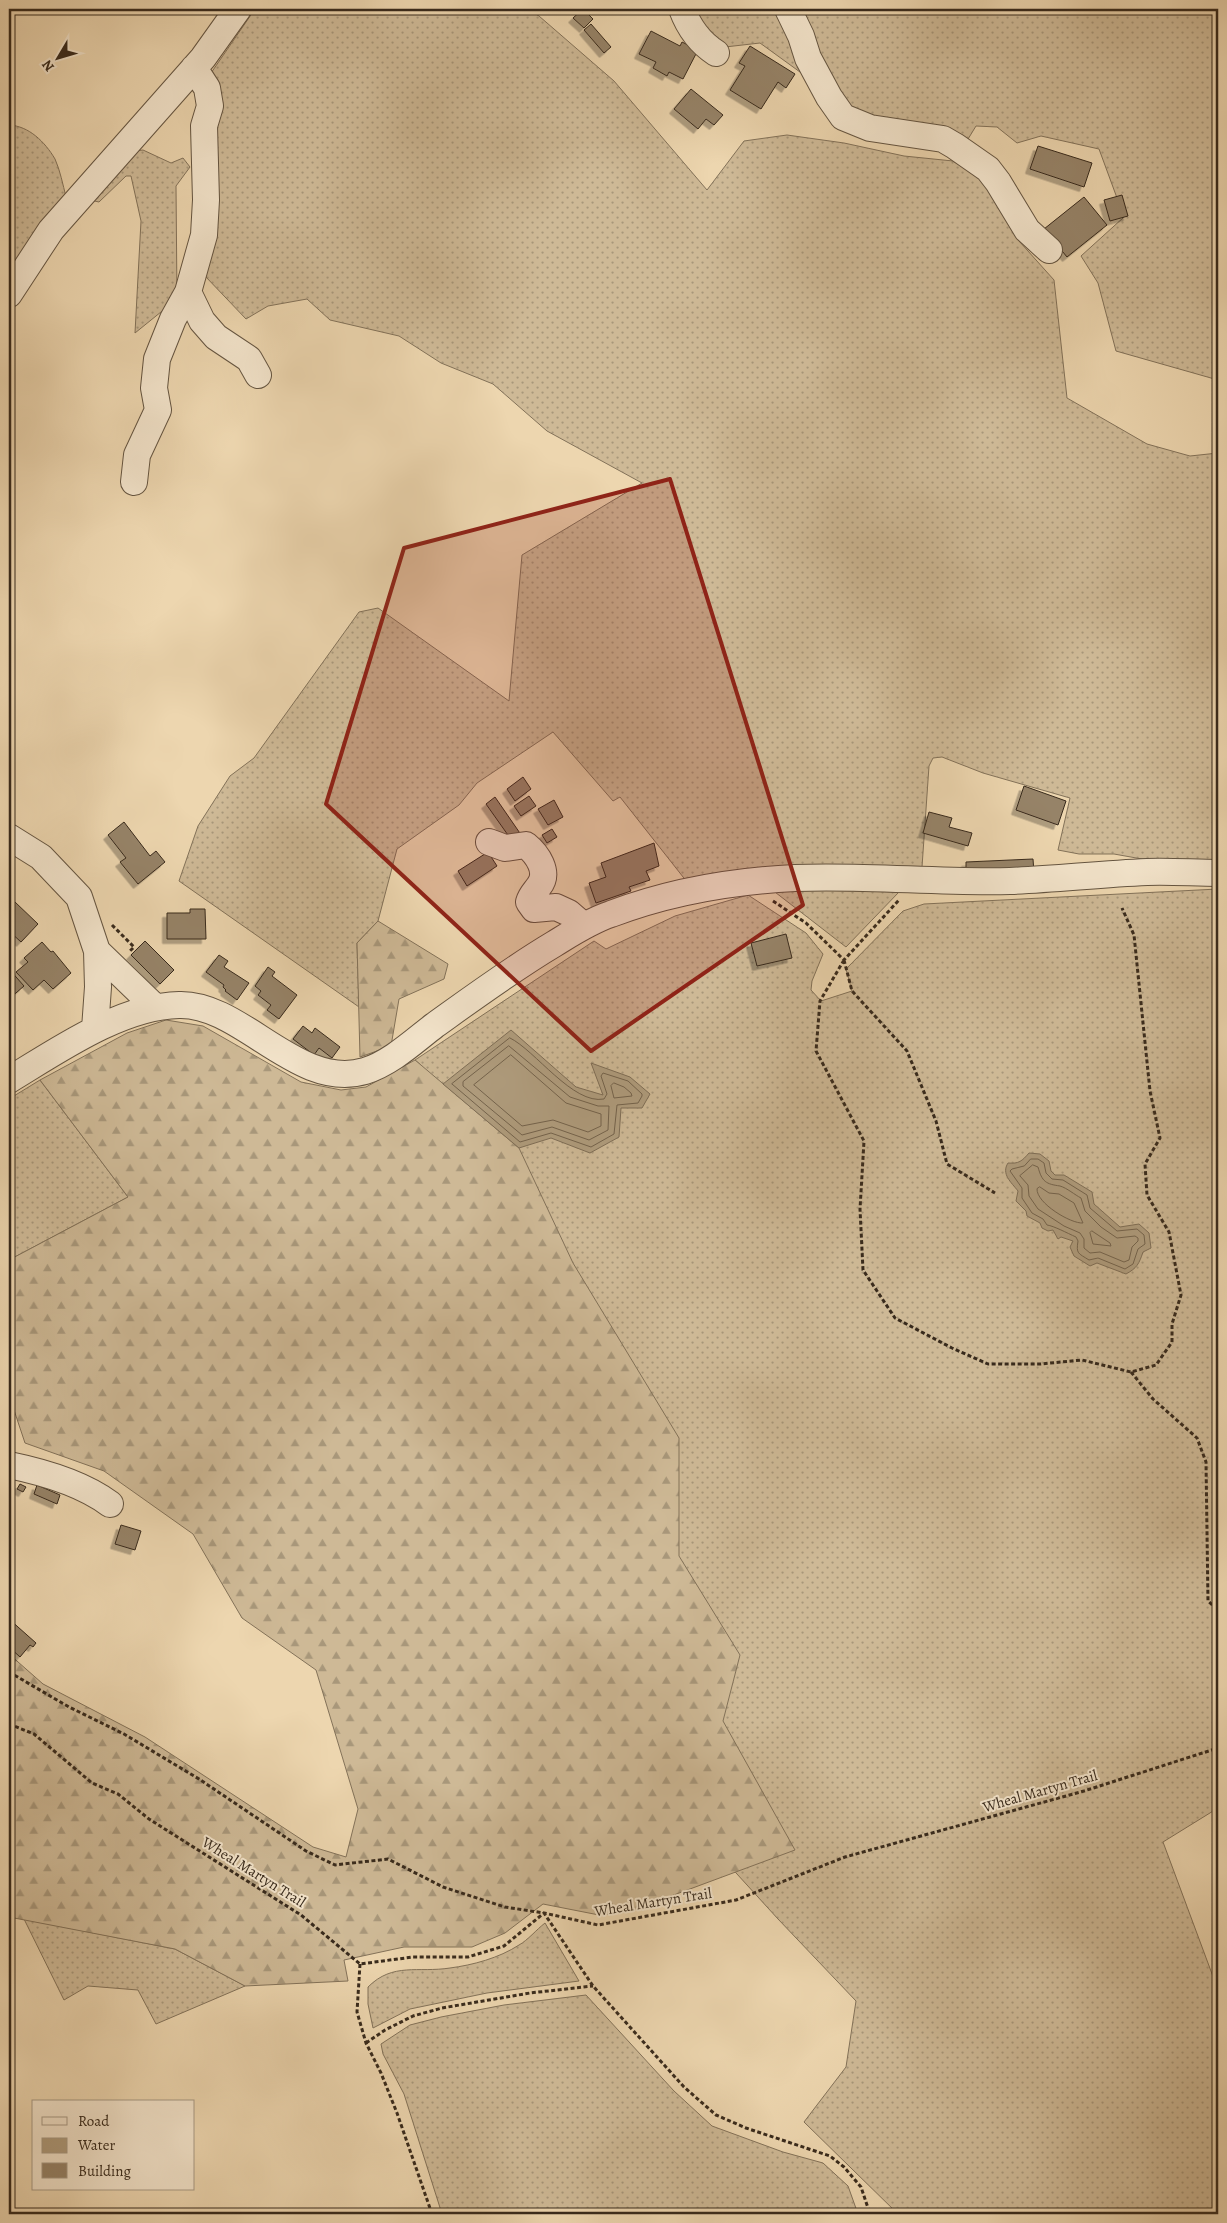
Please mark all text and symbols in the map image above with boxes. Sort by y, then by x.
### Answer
north arrow [32,32,82,82]
text: N [38,56,59,76]
street label: Wheal Martyn Trail [979,1765,1100,1817]
street label: Wheal Martyn Trail [198,1832,310,1912]
street label: Wheal Martyn Trail [592,1883,713,1921]
legend [32,2100,195,2190]
text: Road [78,2111,110,2131]
text: Water [77,2135,115,2155]
text: Building [78,2161,131,2181]

